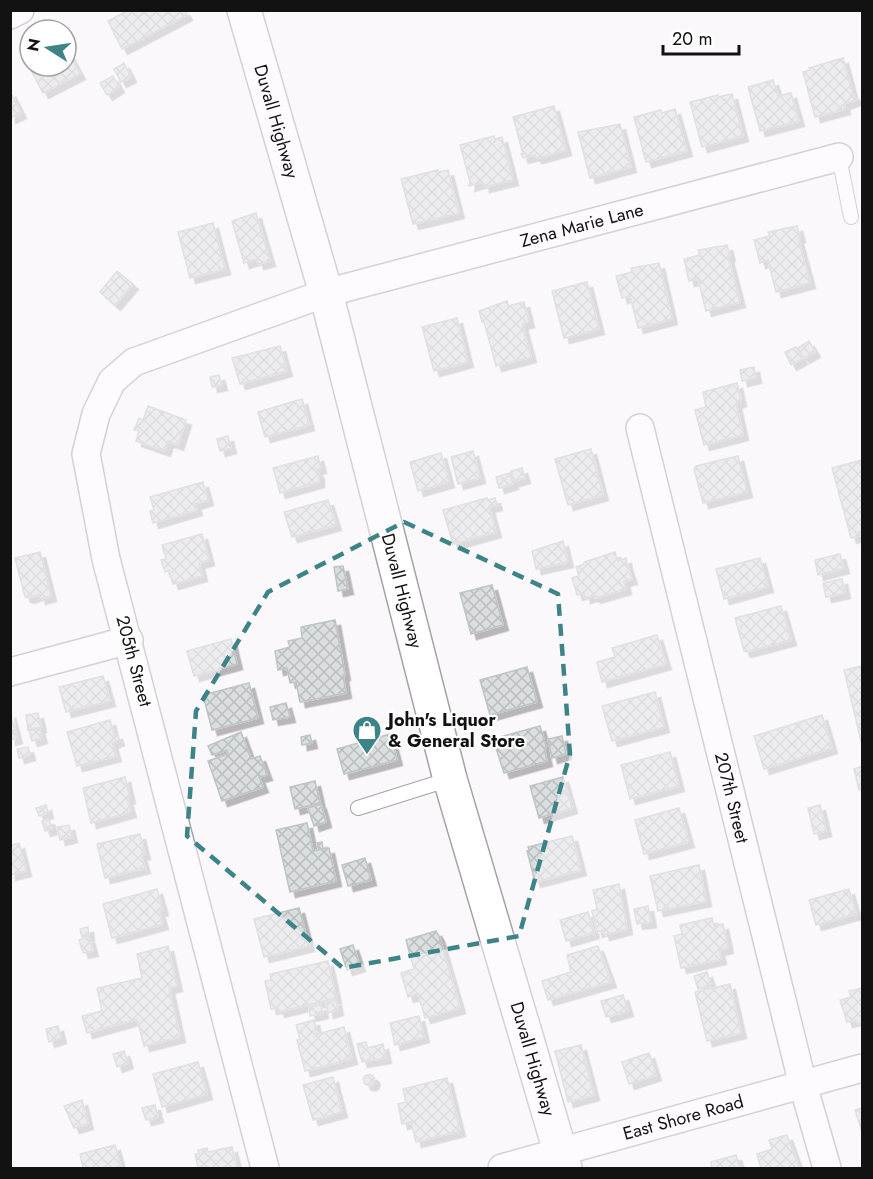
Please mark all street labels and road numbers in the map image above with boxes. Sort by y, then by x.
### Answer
street label: Duvall Highway [247,61,305,182]
street label: Zena Marie Lane [517,196,646,254]
street label: Duvall Highway [375,530,429,651]
street label: 205th Street [109,613,159,710]
street label: 207th Street [708,750,756,847]
street label: Duvall Highway [504,999,562,1119]
street label: East Shore Road [620,1089,746,1147]

